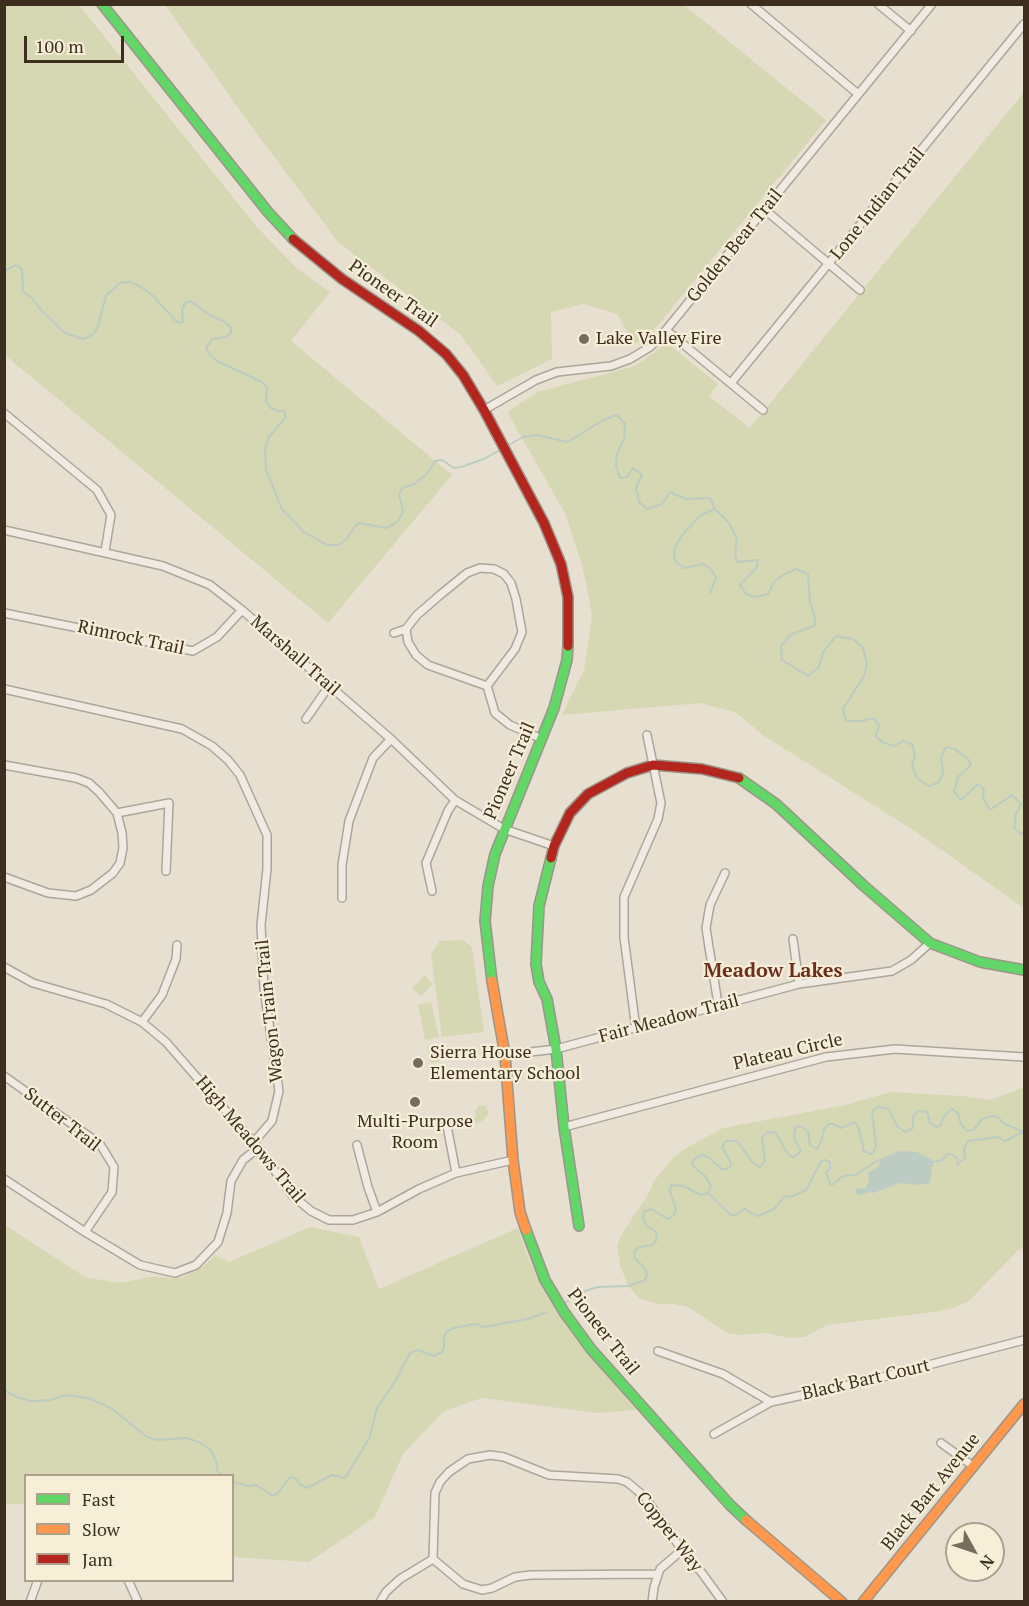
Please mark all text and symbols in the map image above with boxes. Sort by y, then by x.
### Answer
scale bar [27,24,128,62]
text: 100 m [35,34,84,58]
street label: Lone Indian Trail [826,144,930,264]
street label: Golden Bear Trail [683,185,787,307]
street label: Pioneer Trail [344,255,442,333]
place label: Lake Valley Fire [596,328,722,350]
marker: Lake Valley Fire [577,332,591,346]
street label: Marshall Trail [246,611,344,701]
street label: Rimrock Trail [76,616,186,660]
street label: Pioneer Trail [480,719,540,823]
street label: Wagon Train Trail [252,938,288,1084]
district label: Meadow Lakes [703,959,843,983]
street label: Fair Meadow Trail [597,990,741,1048]
street label: Plateau Circle [731,1029,845,1075]
place label: Sierra House Elementary School [430,1042,581,1084]
marker: Sierra House Elementary School [411,1056,425,1070]
street label: High Meadows Trail [191,1072,309,1208]
street label: Sutter Trail [19,1083,105,1157]
marker: Multi-Purpose Room [408,1095,422,1109]
place label: Multi-Purpose Room [357,1111,473,1154]
street label: Pioneer Trail [563,1285,643,1379]
street label: Black Bart Court [800,1355,932,1405]
street label: Black Bart Avenue [877,1429,985,1555]
legend [24,1474,234,1582]
text: Fast [82,1487,115,1511]
street label: Copper Way [631,1488,707,1576]
text: Slow [82,1517,120,1541]
north arrow [945,1522,1005,1582]
text: Jam [82,1547,113,1571]
text: N [975,1551,1000,1574]

